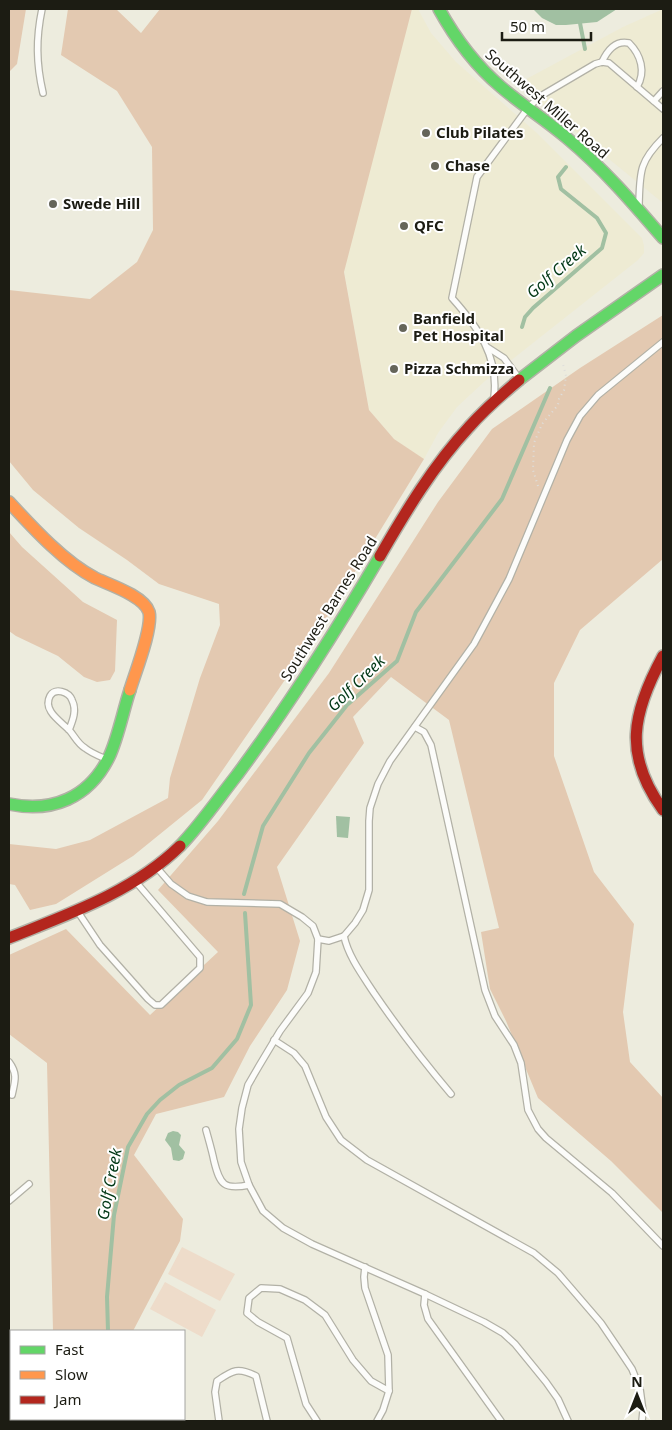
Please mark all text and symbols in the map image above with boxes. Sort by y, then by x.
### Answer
scale bar [502,10,591,42]
text: 50 m [510,16,545,36]
street label: Southwest Miller Road [482,44,614,163]
place label: Club Pilates [436,122,523,142]
marker: Club Pilates [420,127,432,139]
place label: Chase [445,155,490,175]
marker: Chase [429,160,441,172]
place label: Swede Hill [63,193,140,213]
marker: Swede Hill [47,198,59,210]
place label: QFC [414,215,444,235]
marker: QFC [398,220,410,232]
water label: Golf Creek [521,238,591,303]
place label: Banfield Pet Hospital [413,308,504,345]
marker: Banfield Pet Hospital [397,322,409,334]
place label: Pizza Schmizza [404,358,514,378]
marker: Pizza Schmizza [388,363,400,375]
street label: Southwest Barnes Road [275,532,381,685]
water label: Golf Creek [322,649,391,716]
water label: Golf Creek [91,1145,127,1222]
legend [10,1330,185,1420]
text: Fast [55,1339,84,1359]
text: Slow [55,1364,88,1384]
north arrow [612,1370,662,1420]
text: N [631,1372,643,1391]
text: Jam [53,1389,82,1409]

